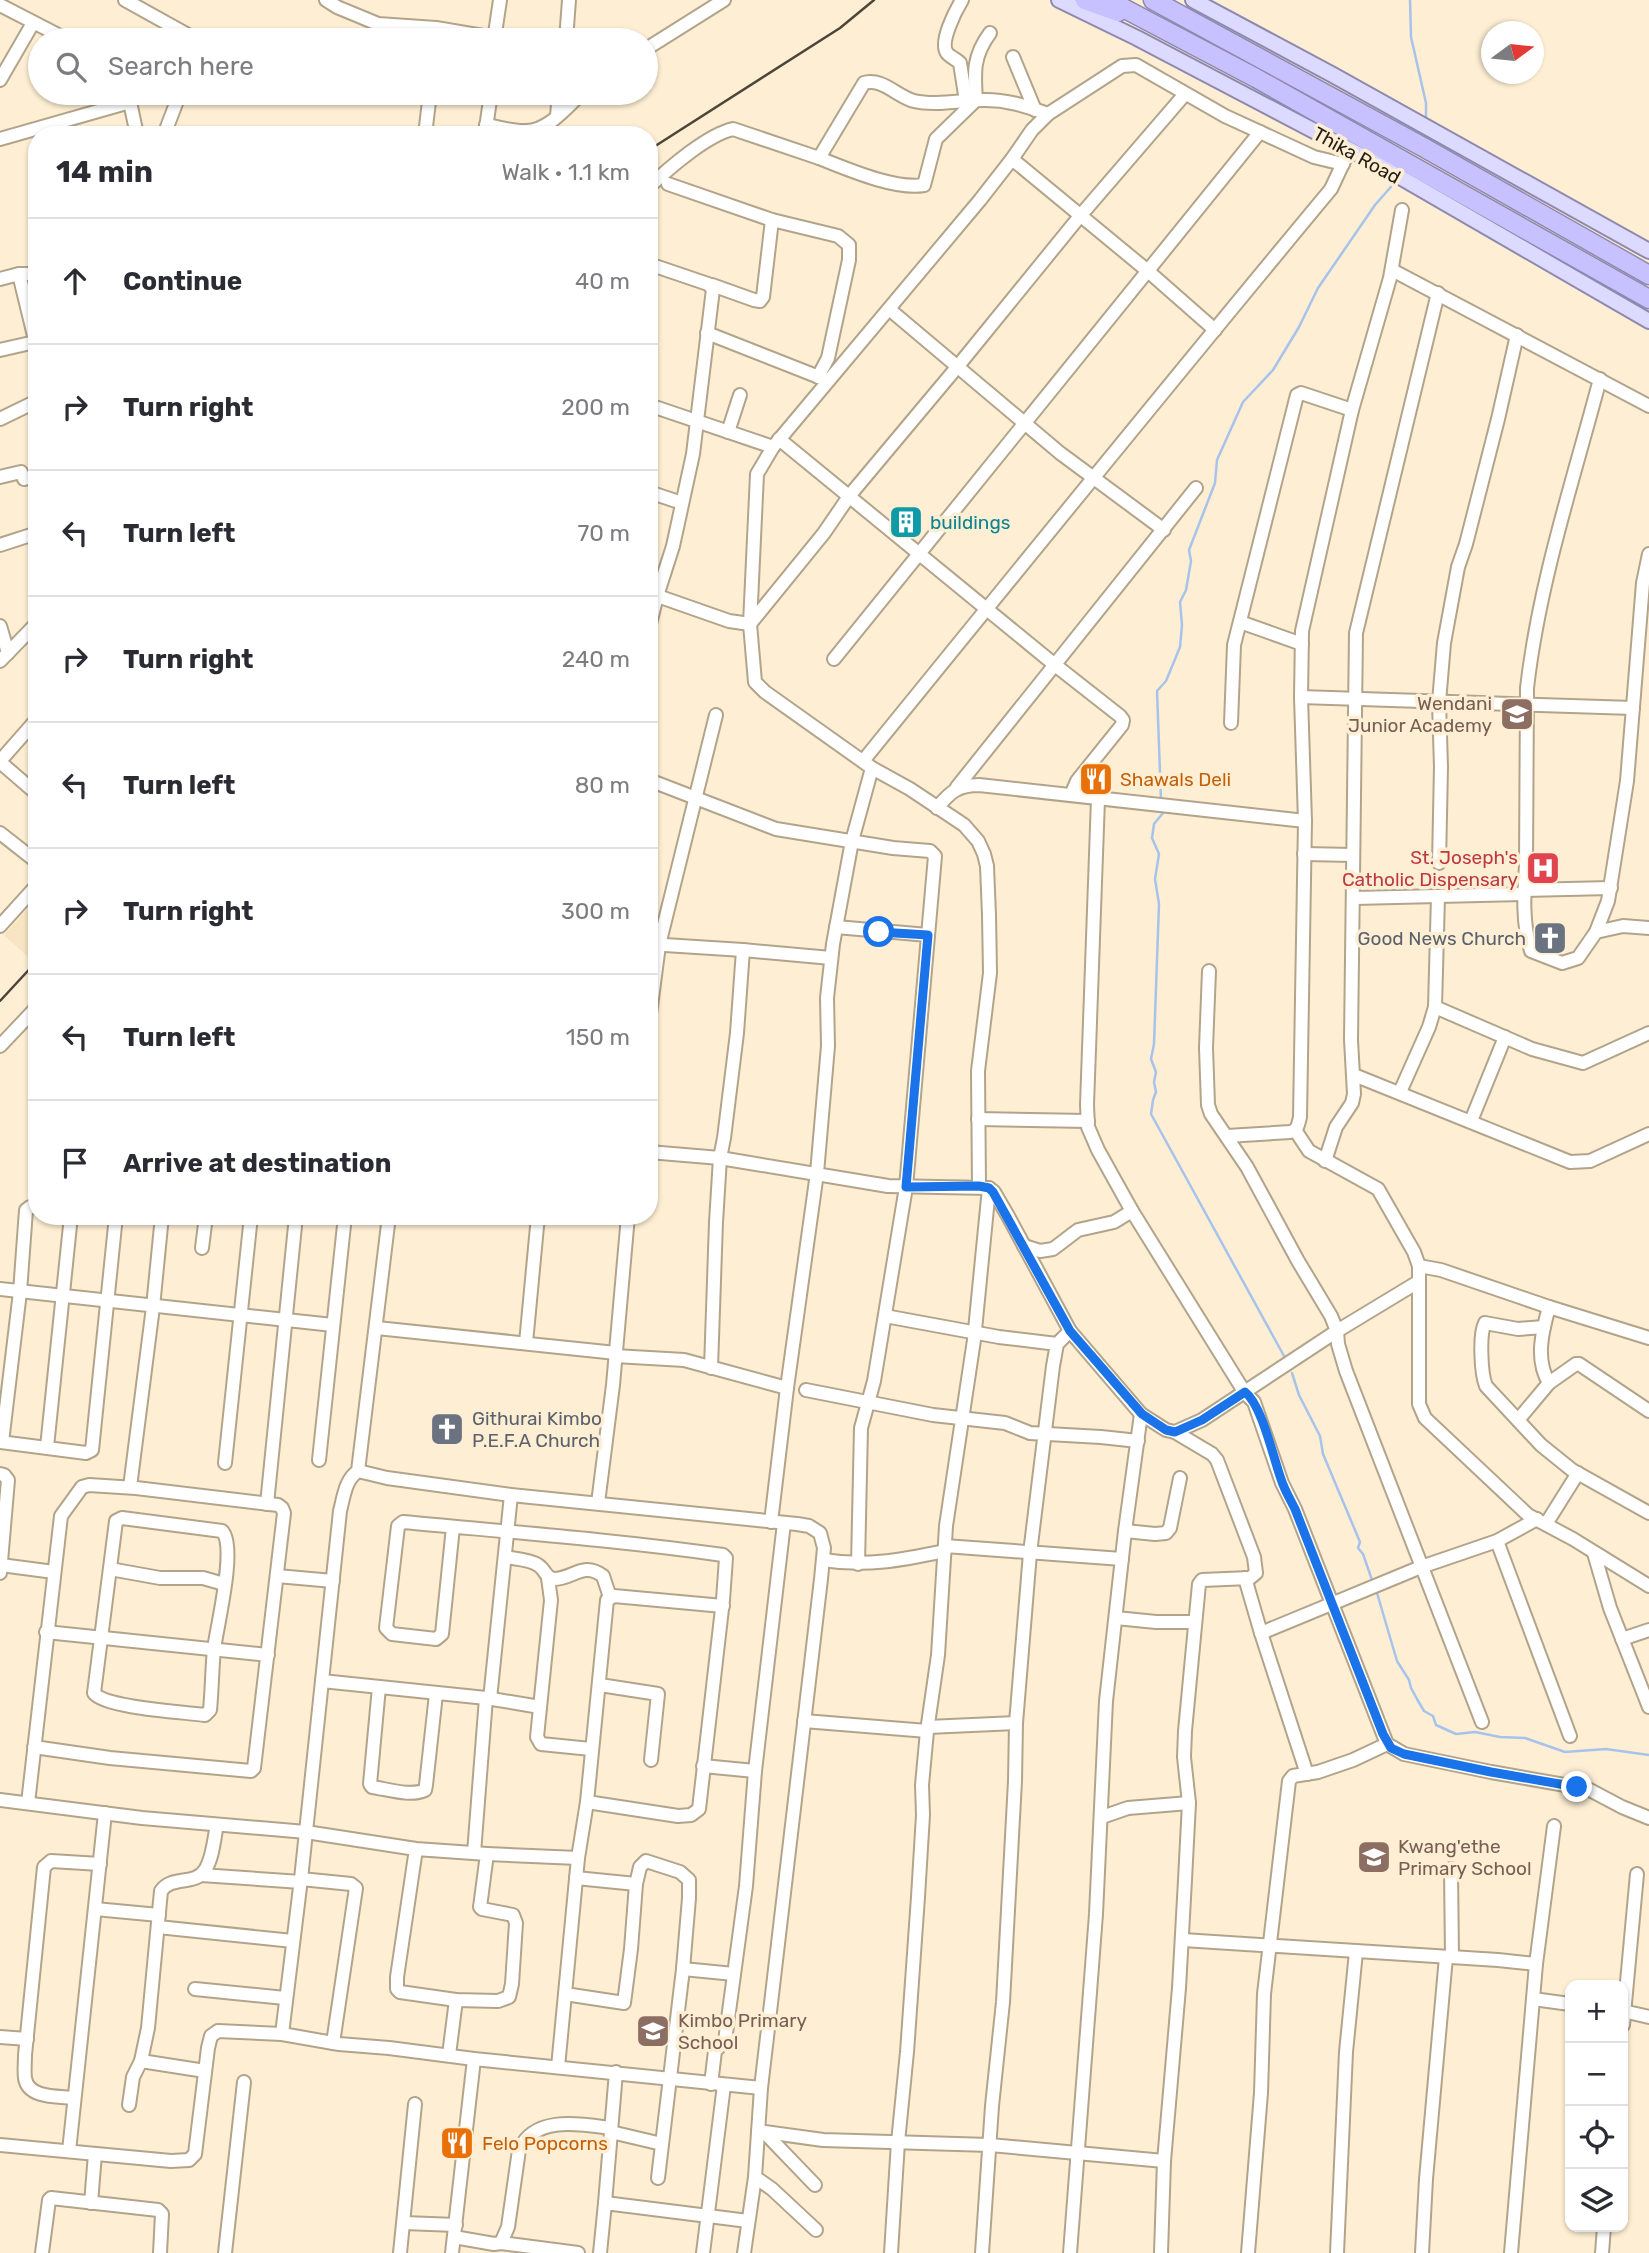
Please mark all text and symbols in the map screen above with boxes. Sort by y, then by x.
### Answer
north arrow [1481,21,1544,84]
search box [28,28,658,105]
icon: search [52,48,90,86]
text: Search here [108,51,254,82]
street label: Thika Road [1309,122,1405,189]
text: 14 min [56,154,153,190]
text: Walk · 1.1 km [501,158,630,186]
icon: ahead [56,262,94,300]
text: Continue [123,266,242,297]
text: 40 m [575,267,630,295]
icon: right [56,388,94,426]
text: Turn right [123,392,253,423]
text: 200 m [561,393,630,421]
building icon: buildings [887,503,925,541]
place label: buildings [930,511,1010,534]
icon: left [56,514,94,552]
text: Turn left [123,518,235,549]
text: 70 m [578,519,630,547]
icon: right [56,640,94,678]
text: Turn right [123,644,253,675]
text: 240 m [562,645,630,673]
place label: Wendani Junior Academy [1348,692,1492,737]
school or university icon: Wendani Junior Academy [1498,695,1536,733]
restaurant icon: Shawals Deli [1077,760,1115,798]
icon: left [56,766,94,804]
place label: Shawals Deli [1120,768,1231,791]
text: Turn left [123,770,235,801]
text: 80 m [575,771,630,799]
place label: St. Joseph's Catholic Dispensary [1342,846,1518,891]
hospital icon: St. Joseph's Catholic Dispensary [1524,849,1562,887]
icon: right [56,892,94,930]
text: Turn right [123,896,253,927]
text: 300 m [561,897,630,925]
route start [863,916,894,947]
church icon: Good News Church [1531,919,1569,957]
place label: Good News Church [1358,927,1526,950]
icon: left [56,1018,94,1056]
text: Turn left [123,1022,235,1053]
text: 150 m [566,1023,630,1051]
icon: arrive [56,1144,94,1182]
text: Arrive at destination [123,1148,391,1179]
place label: Githurai Kimbo P.E.F.A Church [472,1407,602,1452]
church icon: Githurai Kimbo P.E.F.A Church [428,1410,466,1448]
route end [1561,1771,1592,1802]
place label: Kwang'ethe Primary School [1398,1835,1532,1880]
school or university icon: Kwang'ethe Primary School [1355,1838,1393,1876]
map controls [1565,1980,1628,2232]
button: + [1565,1980,1628,2043]
place label: Kimbo Primary School [678,2009,807,2054]
school or university icon: Kimbo Primary School [634,2012,672,2050]
button: − [1565,2043,1628,2106]
button: locate [1565,2106,1628,2169]
restaurant icon: Felo Popcorns [438,2124,476,2162]
place label: Felo Popcorns [482,2132,608,2155]
button: layers [1565,2169,1628,2232]

